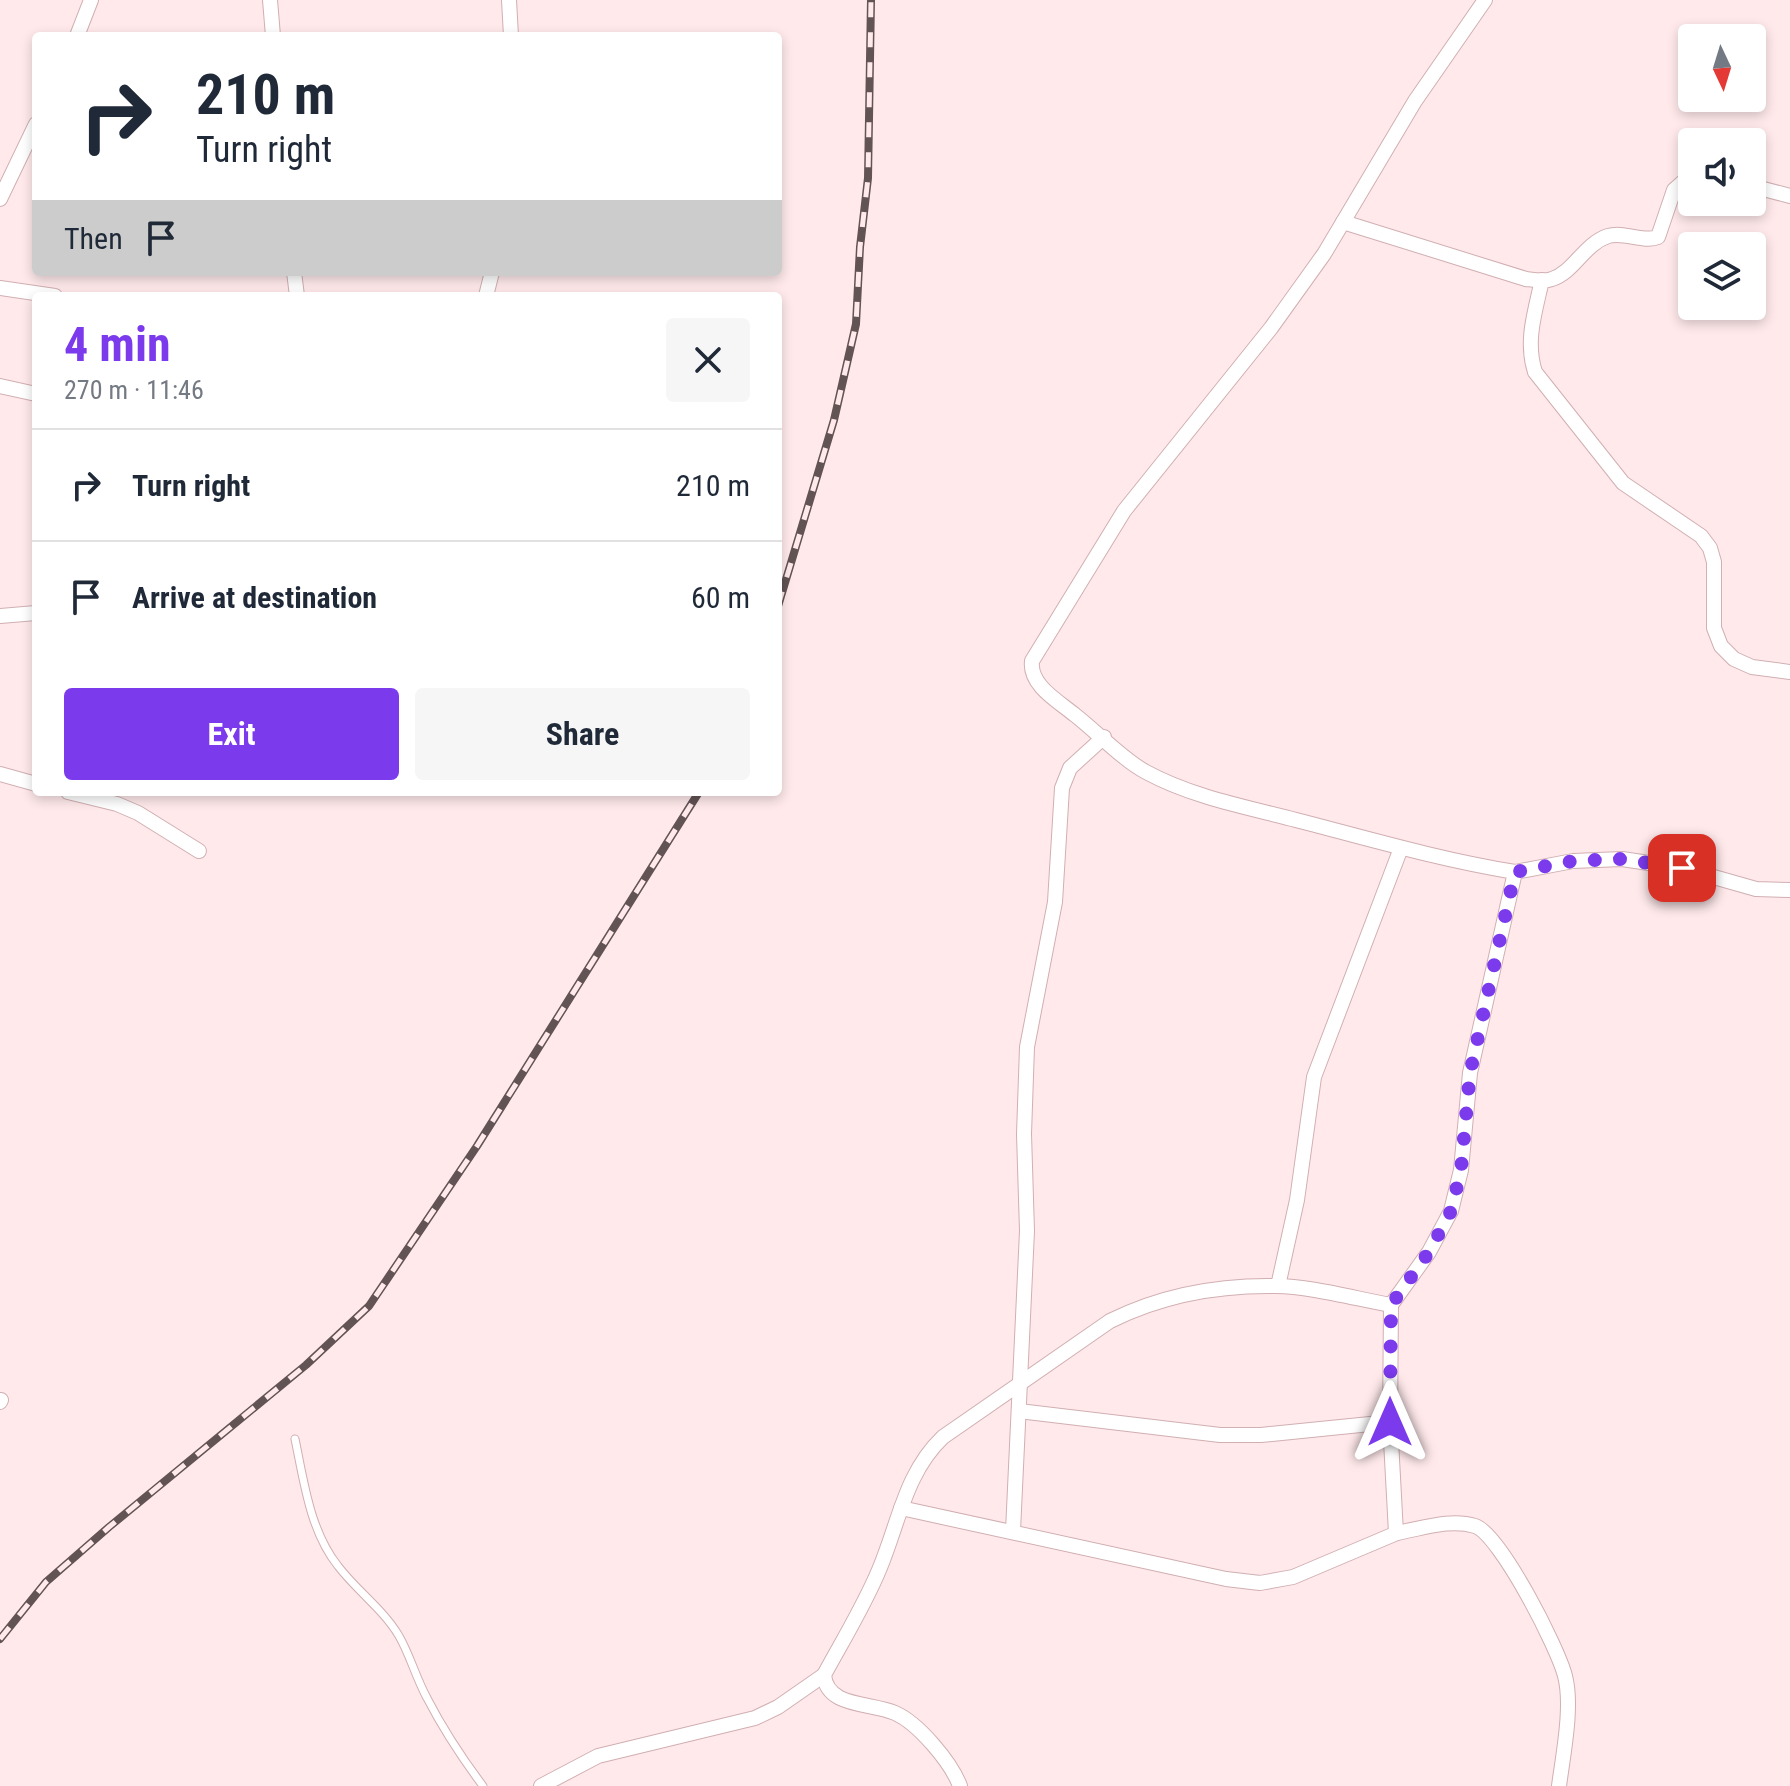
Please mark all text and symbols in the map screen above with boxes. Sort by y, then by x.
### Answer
north arrow [1678,24,1766,112]
map controls [1678,24,1766,320]
text: 210 m [196,62,335,128]
icon: right [64,64,168,168]
button: sound [1678,128,1766,216]
text: Turn right [196,129,332,171]
icon: arrive [139,216,183,260]
text: Then [64,221,123,256]
button: layers [1678,232,1766,320]
text: 4 min [64,316,171,373]
button: close [666,318,750,402]
text: 270 m · 11:46 [64,375,204,405]
icon: right [64,463,108,507]
text: Turn right [132,468,250,503]
text: 210 m [676,468,750,503]
icon: arrive [64,575,108,619]
text: Arrive at destination [132,580,377,615]
text: 60 m [691,580,750,615]
button: Exit [64,688,399,780]
button: Share [415,688,750,780]
pin [1648,834,1716,902]
icon: arrive [1660,846,1704,890]
position arrow [1348,1380,1432,1464]

